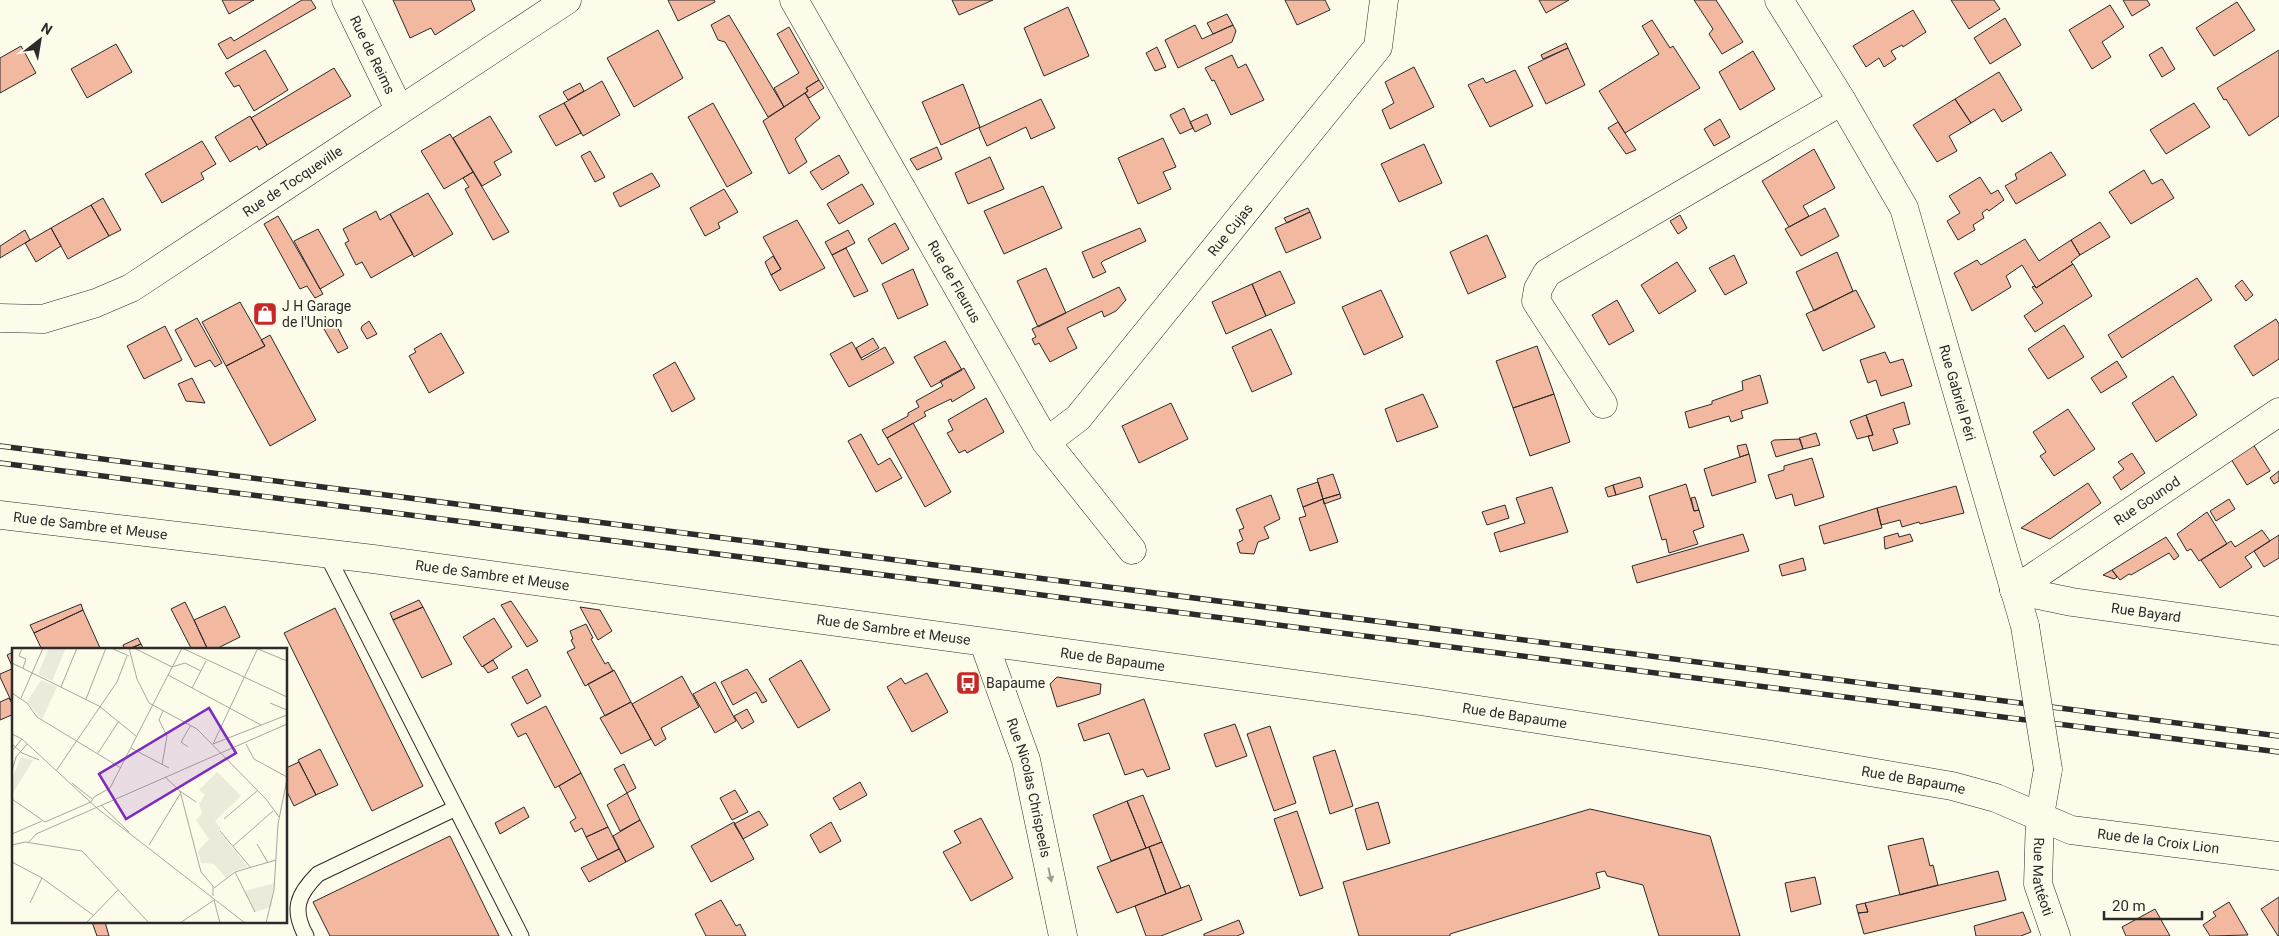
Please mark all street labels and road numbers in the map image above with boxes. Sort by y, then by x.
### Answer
street label: Rue de Reims [347,13,398,97]
street label: Rue de Tocqueville [240,143,345,220]
street label: Rue Cujas [1204,201,1256,259]
street label: Rue de Fleurus [925,237,984,325]
street label: Rue Gabriel Péri [1936,343,1979,443]
street label: Rue Gounod [2111,473,2183,529]
street label: Rue de Sambre et Meuse [12,509,168,543]
street label: Rue de Sambre et Meuse [414,557,570,594]
street label: Rue Bayard [2110,600,2182,625]
street label: Rue de Sambre et Meuse [816,611,972,648]
street label: Rue de Bapaume [1059,644,1166,674]
street label: Rue de Bapaume [1461,700,1568,731]
street label: Rue Nicolas Chrispeels [1004,716,1054,859]
street label: Rue de Bapaume [1860,763,1967,797]
street label: Rue de la Croix Lion [2096,825,2220,856]
street label: Rue Mattéoti [2030,837,2056,918]

